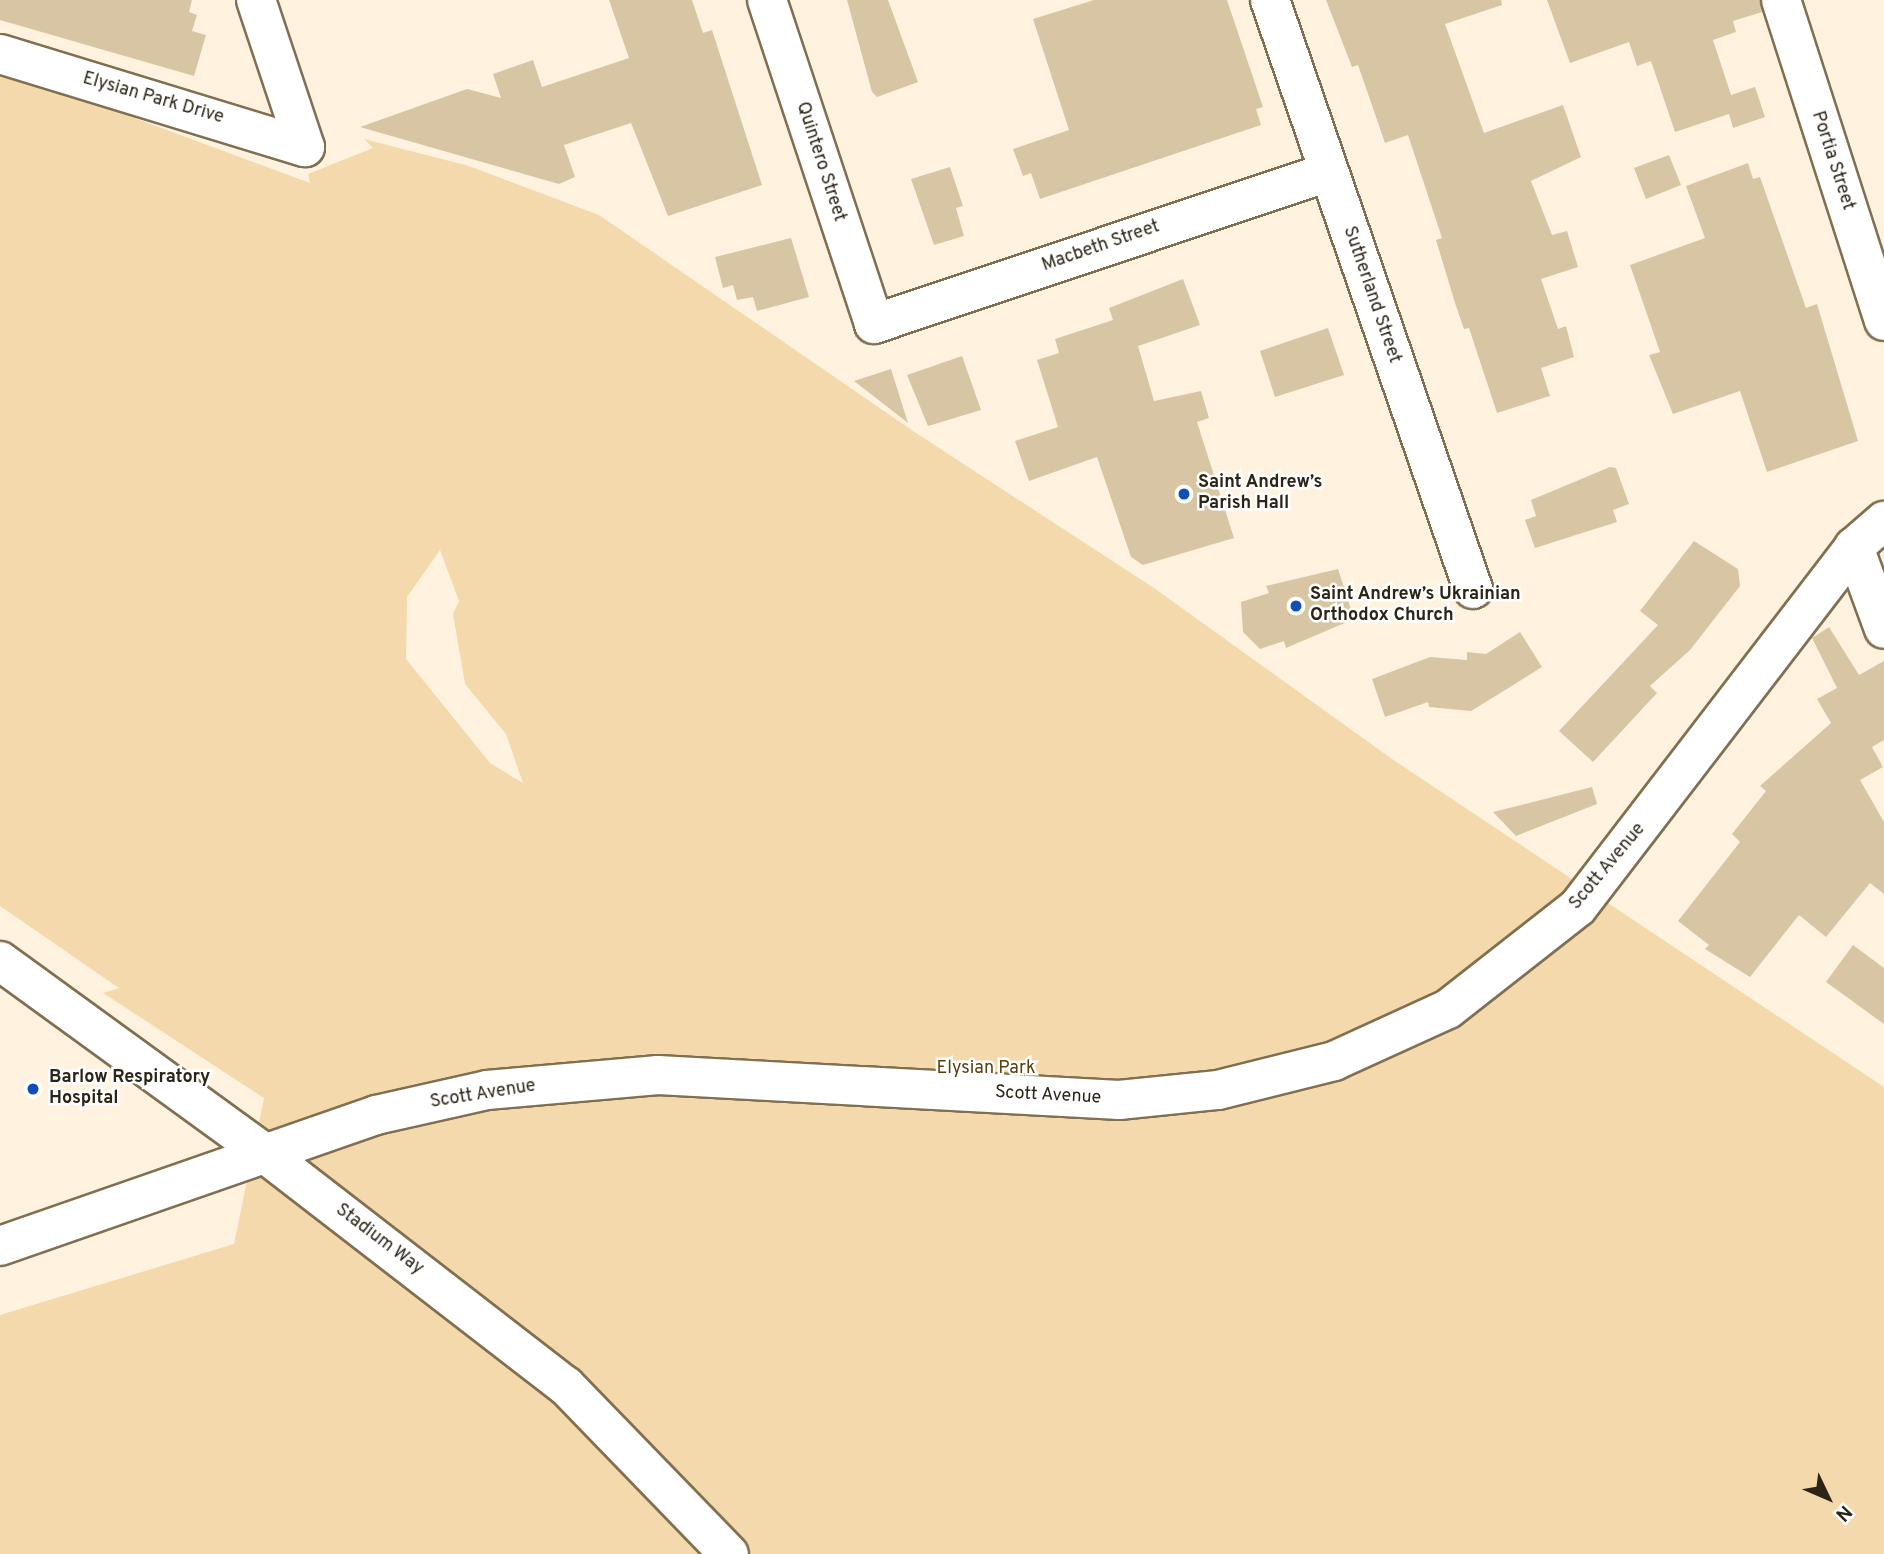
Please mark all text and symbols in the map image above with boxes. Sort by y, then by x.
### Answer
street label: Elysian Park Drive [80,69,226,129]
street label: Quintero Street [790,99,850,225]
street label: Portia Street [1806,109,1858,213]
street label: Macbeth Street [1039,217,1163,277]
street label: Sutherland Street [1337,224,1405,366]
place label: Saint Andrew’s Parish Hall [1198,473,1323,516]
marker: Saint Andrew’s Parish Hall [1176,486,1192,502]
place label: Saint Andrew’s Ukrainian Orthodox Church [1310,585,1521,628]
marker: Saint Andrew’s Ukrainian Orthodox Church [1288,598,1304,614]
street label: Scott Avenue [1565,819,1651,915]
park label: Elysian Park [937,1058,1035,1080]
place label: Barlow Respiratory Hospital [49,1068,210,1110]
street label: Scott Avenue [428,1076,538,1114]
marker: Barlow Respiratory Hospital [23,1079,43,1099]
street label: Scott Avenue [994,1082,1102,1110]
street label: Stadium Way [331,1200,427,1280]
north arrow [1793,1463,1863,1533]
text: N [1830,1499,1856,1526]

